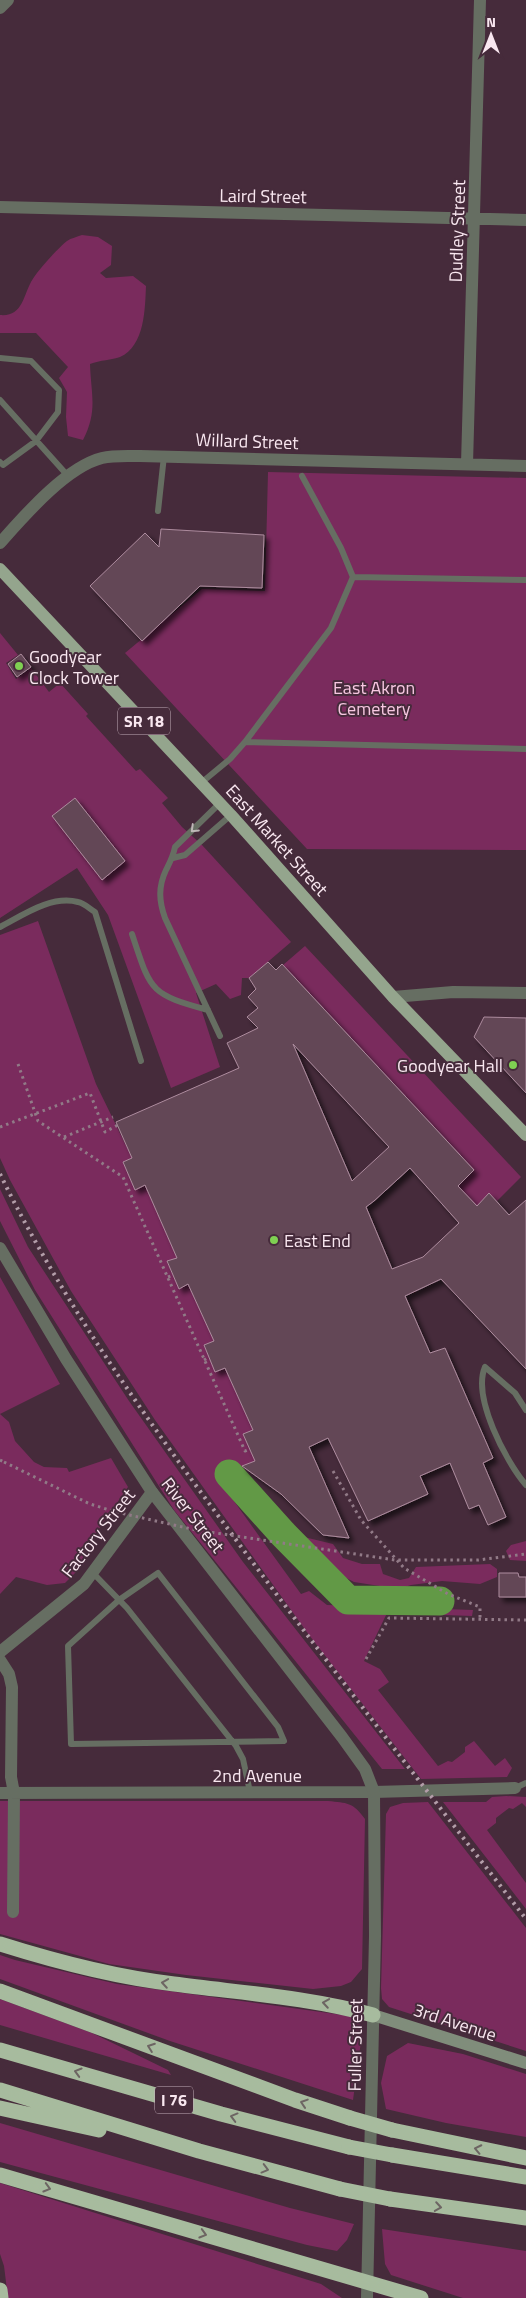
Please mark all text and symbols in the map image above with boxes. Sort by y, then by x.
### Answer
north arrow [466,10,516,60]
text: N [486,11,496,32]
street label: Dudley Street [442,178,472,283]
street label: Laird Street [219,182,308,210]
street label: Willard Street [195,426,300,456]
place label: Goodyear Clock Tower [29,643,119,691]
marker: Goodyear Clock Tower [13,660,25,672]
park label: East Akron Cemetery [333,674,415,722]
road number: SR 18 [118,708,170,734]
street label: East Market Street [219,778,335,902]
one-way arrow [190,823,199,832]
place label: Goodyear Hall [397,1052,503,1079]
marker: Goodyear Hall [507,1059,519,1071]
place label: East End [284,1227,351,1254]
marker: East End [268,1234,280,1246]
street label: River Street [155,1472,232,1559]
street label: Factory Street [54,1482,142,1583]
street label: 2nd Avenue [212,1762,302,1789]
one-way arrow [161,1978,169,1989]
street label: 3rd Avenue [410,1996,500,2048]
one-way arrow [322,1998,331,2008]
street label: Fuller Street [341,1998,369,2092]
one-way arrow [148,2043,156,2053]
one-way arrow [75,2068,83,2078]
road number: I 76 [155,2086,193,2114]
one-way arrow [300,2099,309,2109]
one-way arrow [231,2113,239,2123]
one-way arrow [474,2144,483,2155]
one-way arrow [260,2163,269,2174]
one-way arrow [42,2183,50,2193]
one-way arrow [433,2201,442,2211]
one-way arrow [198,2228,206,2238]

